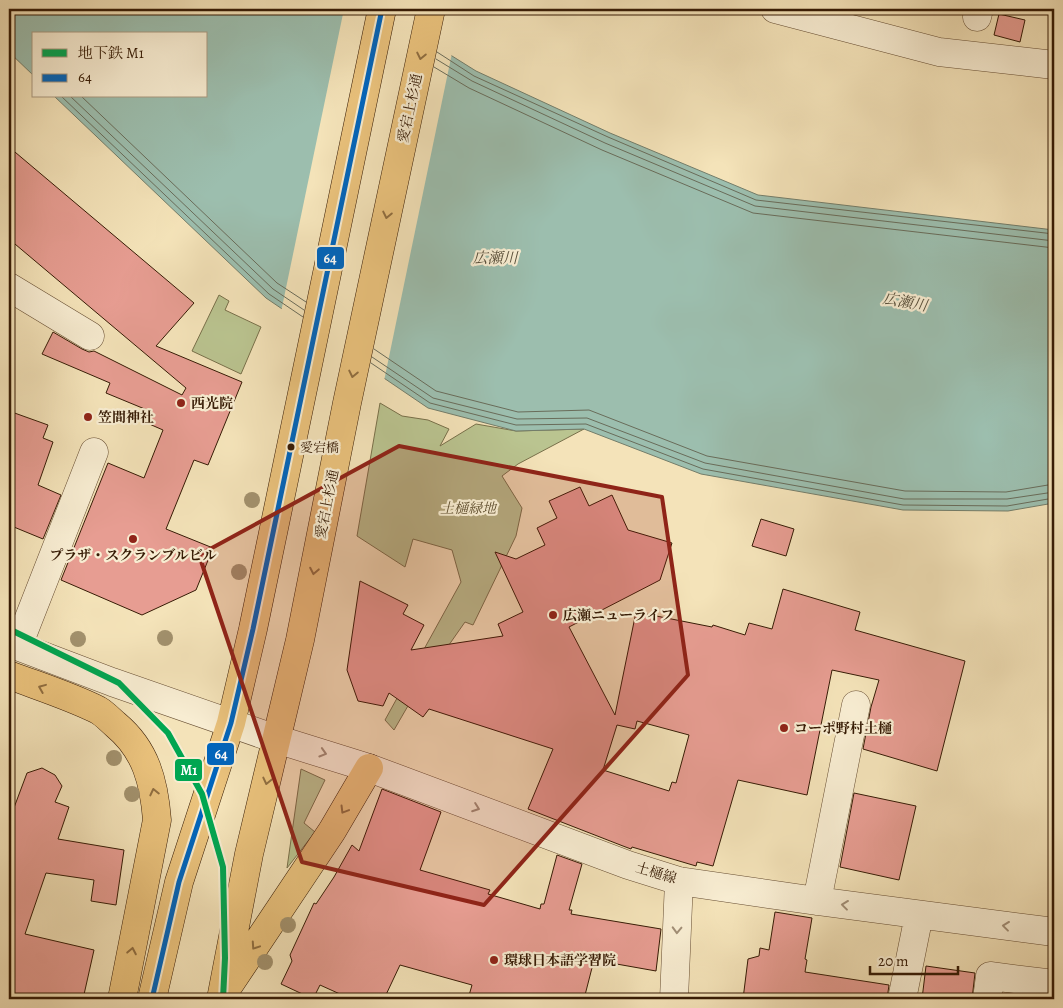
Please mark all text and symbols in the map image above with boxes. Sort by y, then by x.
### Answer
legend [32,32,208,98]
text: 地下鉄 M1 [78,43,144,63]
one-way arrow [416,52,427,61]
text: 64 [78,67,92,87]
street label: 愛宕上杉通 [393,72,427,144]
one-way arrow [382,211,393,220]
line badge: 64 [316,246,345,270]
water label: 広瀬川 [472,248,519,268]
text: 64 [323,249,337,268]
water label: 広瀬川 [881,288,931,316]
one-way arrow [349,370,359,379]
place label: 西光院 [191,394,233,413]
marker: 西光院 [175,397,187,409]
place label: 笠間神社 [98,408,154,427]
marker: 笠間神社 [82,411,94,423]
place label: 愛宕橋 [300,439,339,456]
marker: 愛宕橋 [286,442,296,452]
street label: 愛宕上杉通 [311,468,343,540]
park label: 土樋緑地 [440,499,498,518]
marker: プラザ・スクランブルビル [127,533,139,545]
place label: プラザ・スクランブルビル [49,546,217,565]
one-way arrow [309,566,319,575]
place label: 広瀬ニューライフ [563,606,674,625]
marker: 広瀬ニューライフ [547,609,559,621]
one-way arrow [38,684,47,694]
place label: コーポ野村土樋 [794,719,892,738]
marker: コーポ野村土樋 [778,722,790,734]
line badge: 64 [206,742,235,766]
text: 64 [214,745,228,764]
one-way arrow [318,748,327,758]
line badge: M1 [174,758,203,782]
text: M1 [181,761,197,780]
one-way arrow [262,776,273,785]
one-way arrow [149,787,160,796]
one-way arrow [471,802,480,812]
one-way arrow [341,805,351,814]
street label: 土樋線 [633,858,679,888]
one-way arrow [840,900,848,911]
one-way arrow [1002,921,1010,932]
one-way arrow [672,926,682,934]
one-way arrow [252,940,261,950]
scale bar [870,943,958,975]
one-way arrow [126,947,136,956]
place label: 環球日本語学習院 [504,951,616,970]
text: 20 m [878,951,909,971]
marker: 環球日本語学習院 [488,954,500,966]

